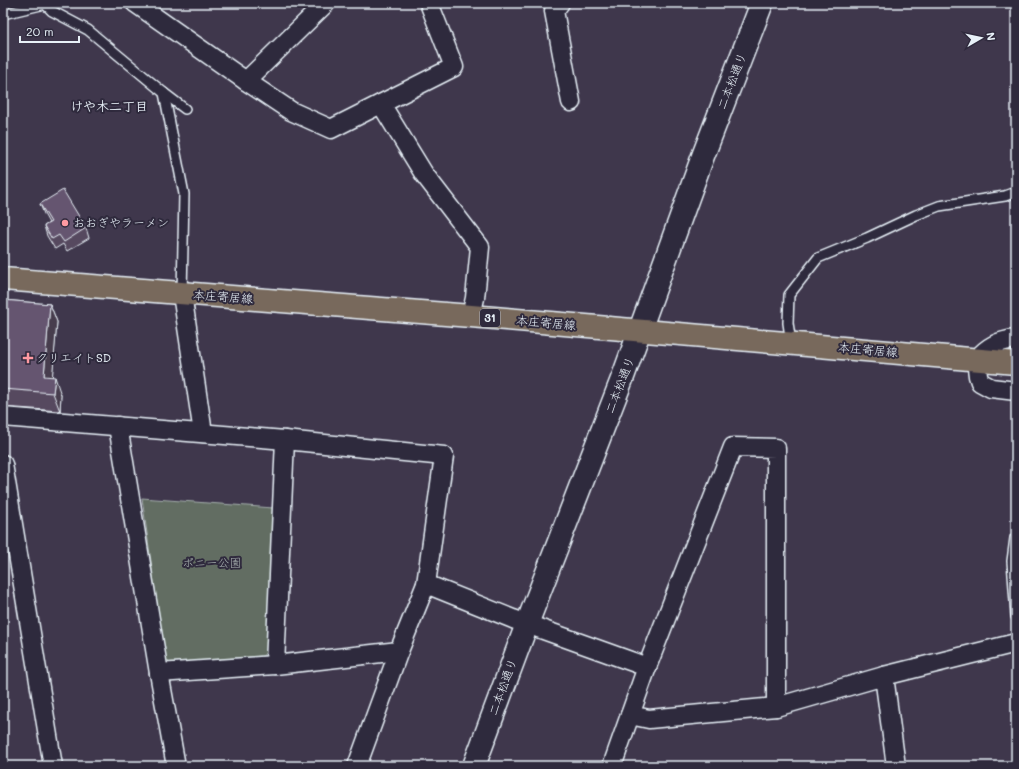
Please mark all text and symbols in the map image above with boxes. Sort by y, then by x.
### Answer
scale bar [20,18,79,44]
north arrow [961,18,1001,58]
text: 20 m [26,23,54,39]
text: N [983,31,999,42]
street label: 二本松通り [713,50,749,112]
district label: けや木二丁目 [70,97,148,114]
place label: おおぎやラーメン [73,214,169,230]
marker: おおぎやラーメン [60,218,70,228]
street label: 本庄寄居線 [193,286,254,306]
road number: 31 [480,309,500,327]
street label: 本庄寄居線 [515,311,577,333]
street label: 本庄寄居線 [837,338,899,360]
place label: クリエイトSD [36,349,111,365]
marker: クリエイトSD [23,353,33,363]
street label: 二本松通り [601,354,637,416]
park label: ポニー公園 [182,554,242,570]
street label: 二本松通り [484,656,520,718]

